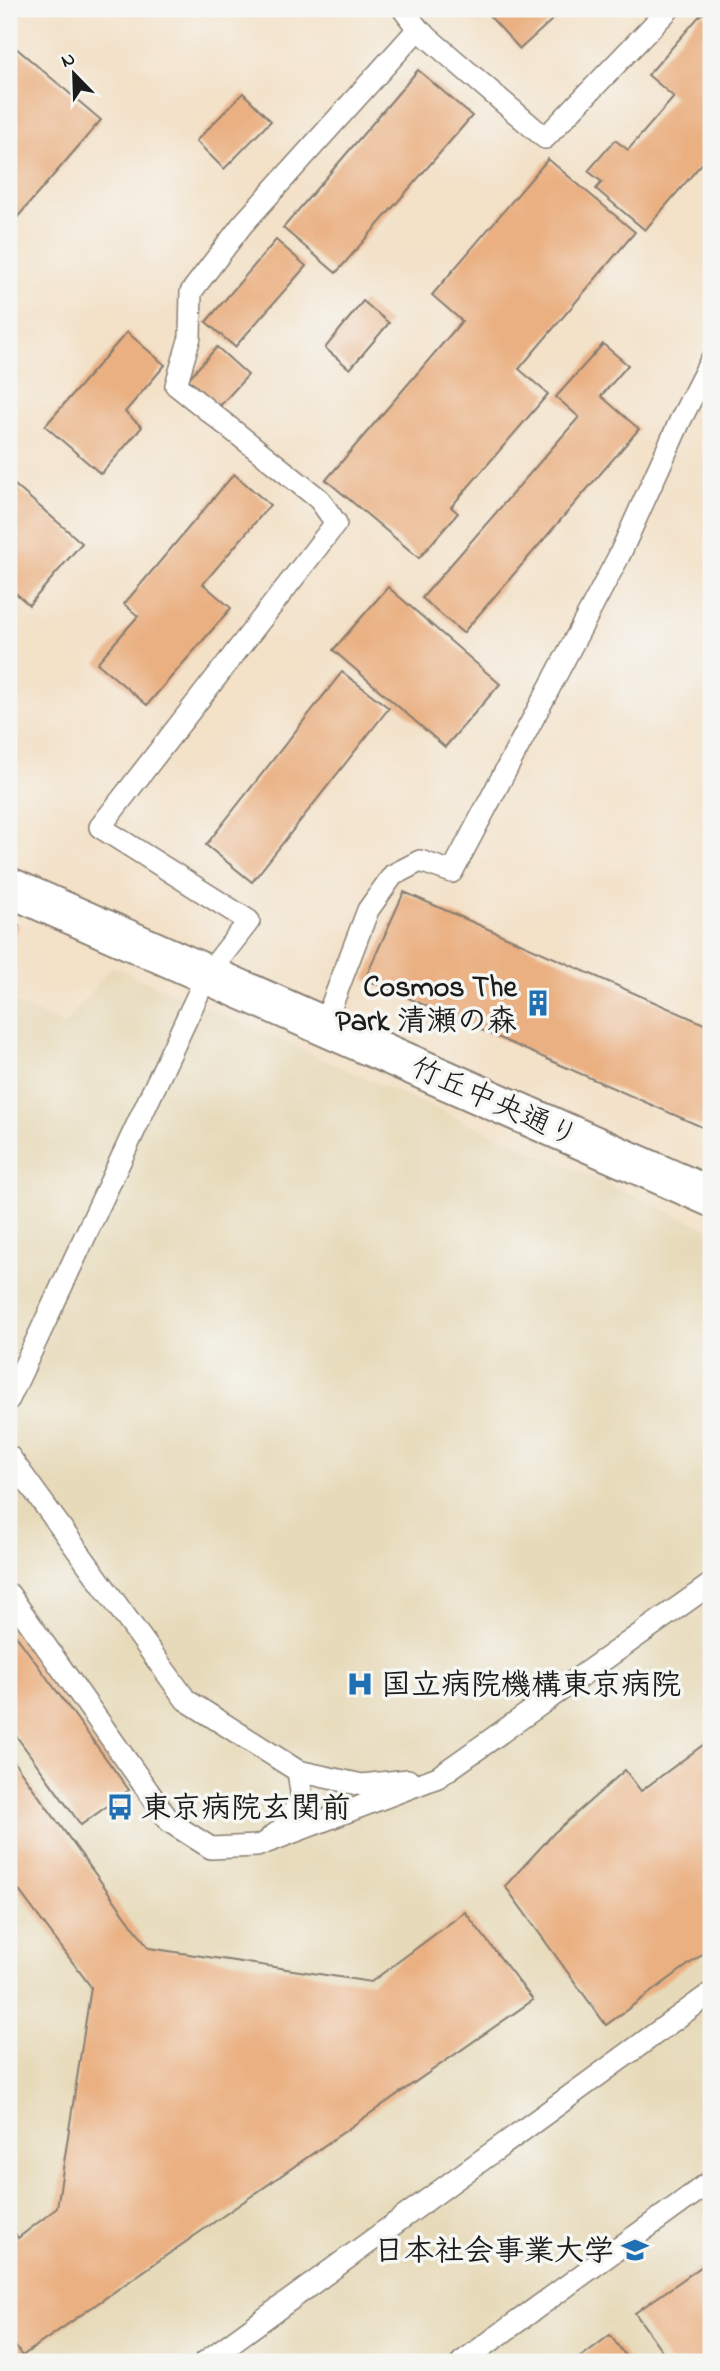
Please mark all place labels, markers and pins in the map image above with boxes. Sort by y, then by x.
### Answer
place label: Cosmos The Park 清瀬の森 [335,967,519,1045]
building icon: Cosmos The Park 清瀬の森 [523,988,553,1018]
place label: 国立病院機構東京病院 [381,1665,681,1709]
hospital icon: 国立病院機構東京病院 [345,1669,375,1699]
place label: 東京病院玄関前 [141,1788,351,1832]
bus stop icon: 東京病院玄関前 [105,1792,135,1822]
place label: 日本社会事業大学 [374,2231,614,2275]
school or university icon: 日本社会事業大学 [620,2235,650,2265]

